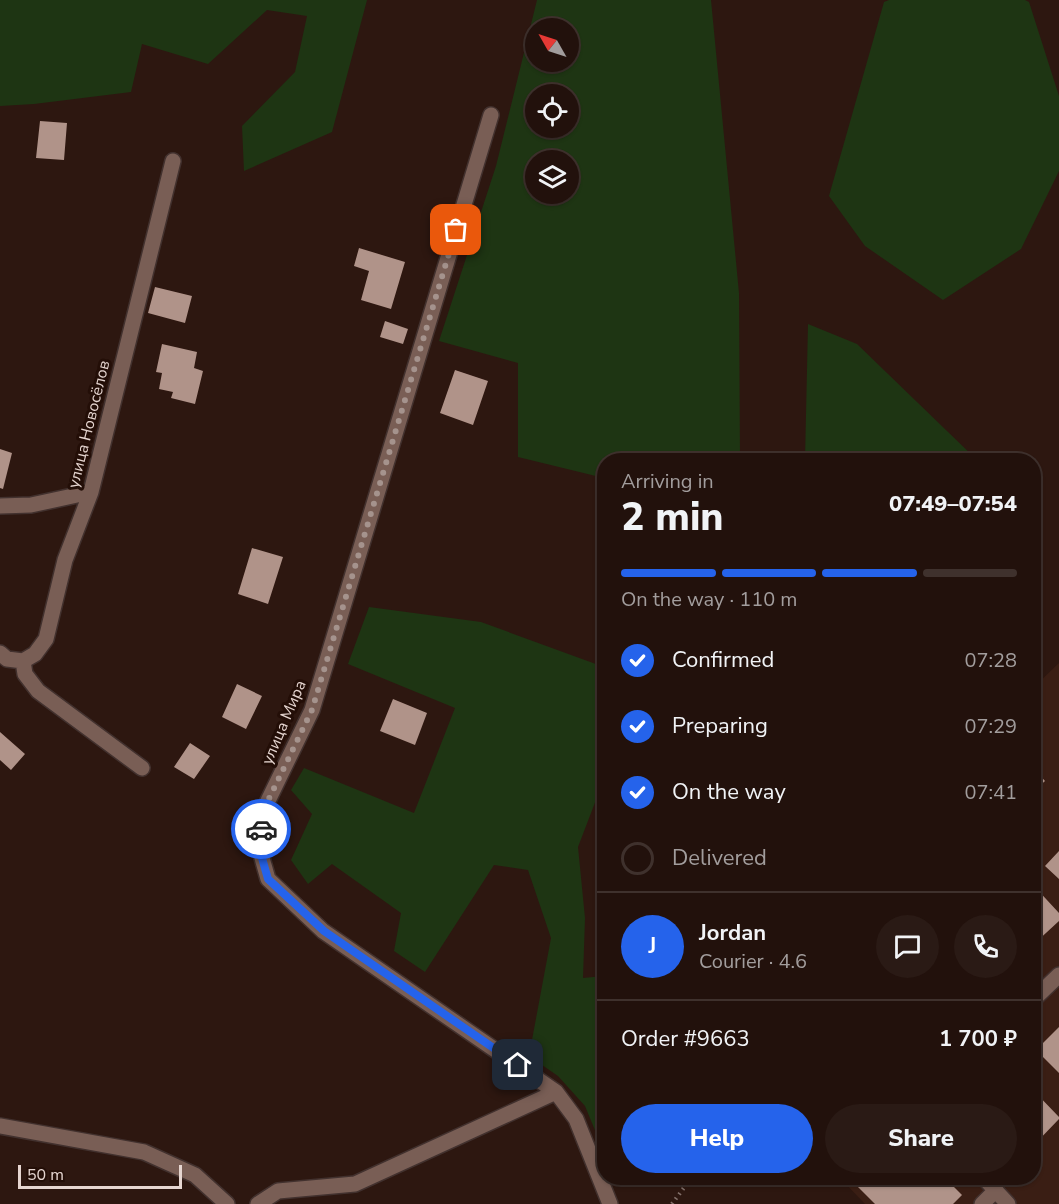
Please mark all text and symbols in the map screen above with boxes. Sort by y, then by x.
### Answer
north arrow [525,18,579,72]
map controls [525,18,579,204]
button: locate [525,84,579,138]
button: layers [525,150,579,204]
pin [430,204,481,255]
icon: bag [439,213,472,246]
street label: улица Новосёлов [62,358,116,490]
text: Arriving in [621,468,714,495]
text: 07:49–07:54 [889,489,1017,519]
text: 2 min [621,491,724,544]
text: On the way · 110 m [621,586,797,613]
icon: check [621,644,654,677]
text: Confirmed [672,645,774,675]
text: 07:28 [964,647,1017,674]
street label: улица Мира [256,677,312,768]
icon: check [621,710,654,743]
text: Preparing [672,711,768,741]
text: 07:29 [964,713,1017,740]
icon: check [621,776,654,809]
text: On the way [672,777,786,807]
text: 07:41 [964,779,1017,806]
courier [231,799,291,859]
icon: car [245,813,278,846]
text: Delivered [672,843,767,873]
button: chat [876,915,939,978]
button: phone [954,915,1017,978]
text: Jordan [699,918,766,948]
text: J [649,931,656,961]
text: Courier · 4.6 [699,948,807,975]
text: Order #9663 [621,1024,750,1054]
text: 1 700 ₽ [939,1024,1017,1054]
pin [492,1039,543,1090]
icon: home [501,1048,534,1081]
button: Help [621,1104,813,1173]
button: Share [825,1104,1017,1173]
scale bar [18,1162,182,1190]
text: 50 m [27,1164,64,1186]

